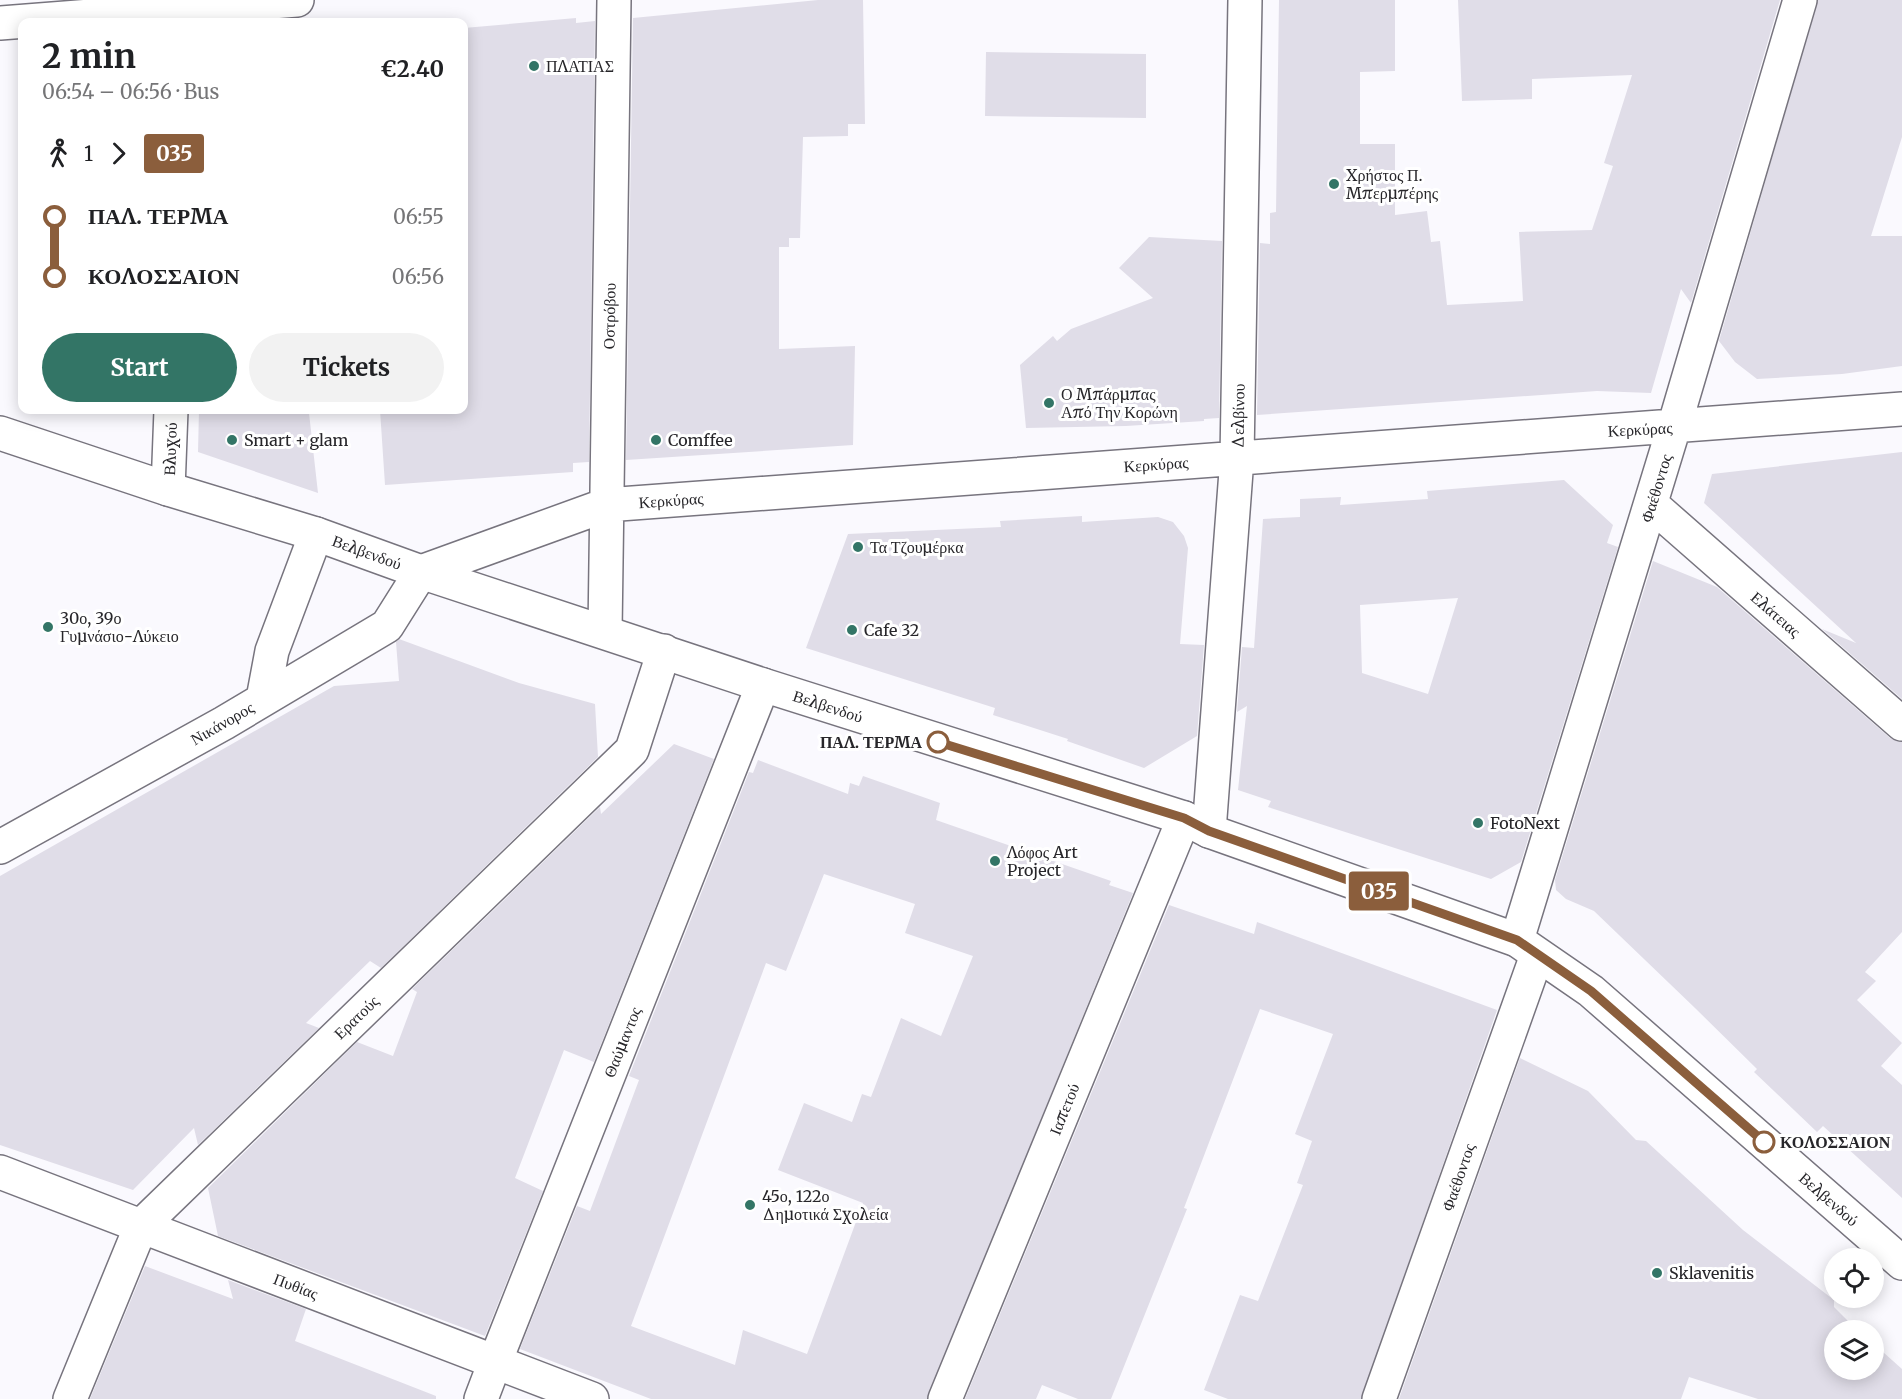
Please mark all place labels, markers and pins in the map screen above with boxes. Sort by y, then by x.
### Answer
place label: ΠΛΑΤΙΑΣ [546,56,614,76]
marker: ΠΛΑΤΙΑΣ [527,59,541,73]
place label: Χρήστος Π. Μπερμπέρης [1346,165,1439,203]
marker: Χρήστος Π. Μπερμπέρης [1327,177,1341,191]
place label: Ο Μπάρμπας Από Την Κορώνη [1061,384,1178,422]
marker: Ο Μπάρμπας Από Την Κορώνη [1042,396,1056,410]
place label: Smart + glam [244,430,349,450]
place label: Comffee [668,430,733,450]
marker: Smart + glam [225,433,239,447]
marker: Comffee [649,433,663,447]
place label: Τα Τζουμέρκα [870,537,964,557]
marker: Τα Τζουμέρκα [851,540,865,554]
place label: 30ο, 39ο Γυμνάσιο-Λύκειο [60,608,179,646]
marker: 30ο, 39ο Γυμνάσιο-Λύκειο [41,620,55,634]
place label: Cafe 32 [864,620,919,640]
marker: Cafe 32 [845,623,859,637]
marker: ΠΑΛ. ΤΕΡΜΑ [927,731,949,753]
place label: ΠΑΛ. ΤΕΡΜΑ [820,732,922,752]
place label: FotoNext [1490,813,1561,833]
marker: FotoNext [1471,816,1485,830]
place label: Λόφος Art Project [1006,842,1079,880]
marker: Λόφος Art Project [988,854,1002,868]
marker: ΚΟΛΟΣΣΑΙΟΝ [1753,1131,1775,1153]
place label: ΚΟΛΟΣΣΑΙΟΝ [1780,1132,1891,1152]
place label: 45ο, 122ο Δημοτικά Σχολεία [762,1186,889,1224]
marker: 45ο, 122ο Δημοτικά Σχολεία [743,1198,757,1212]
place label: Sklavenitis [1669,1263,1754,1283]
marker: Sklavenitis [1650,1266,1664,1280]

